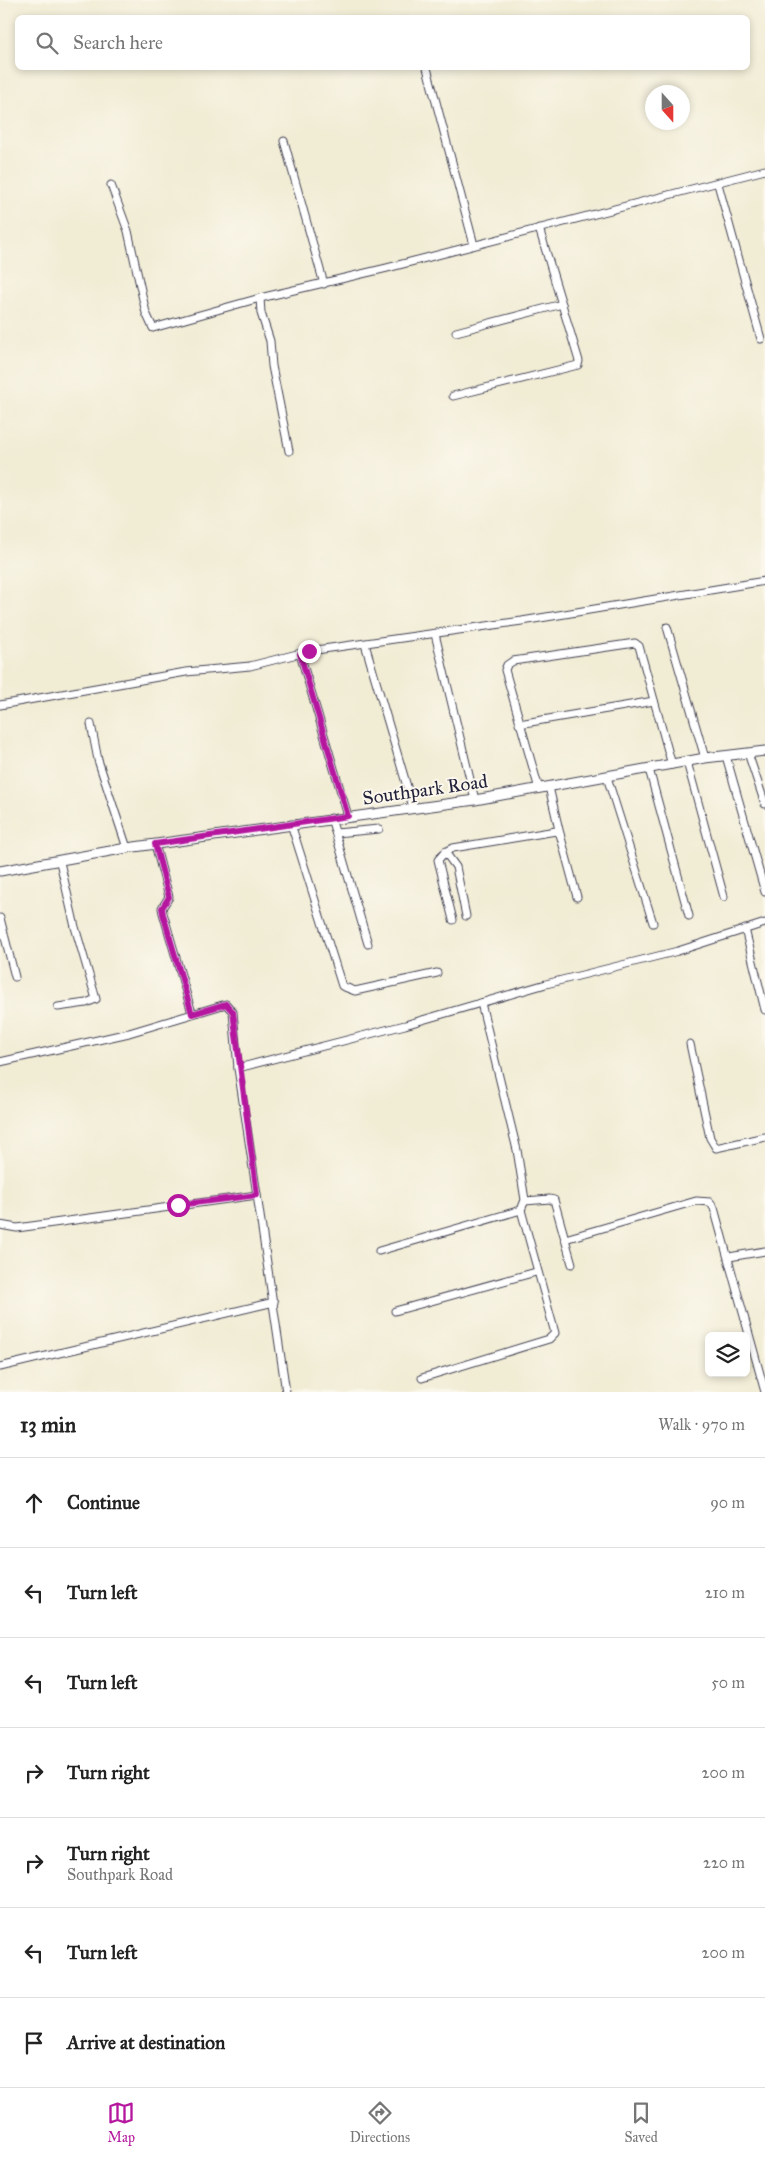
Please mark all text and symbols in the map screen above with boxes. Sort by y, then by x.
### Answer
search box [15,15,750,70]
icon: search [33,29,61,57]
text: Search here [73,31,163,54]
north arrow [645,85,690,130]
route end [298,640,321,663]
street label: Southpark Road [361,769,489,810]
route start [167,1194,190,1217]
map controls [705,1332,750,1377]
button: layers [705,1332,750,1377]
text: 13 min [20,1412,76,1438]
text: Walk · 970 m [658,1415,745,1434]
icon: ahead [20,1489,48,1517]
text: Continue [67,1491,140,1514]
text: 90 m [710,1493,745,1512]
icon: left [20,1579,48,1607]
text: Turn left [67,1581,137,1604]
text: 210 m [705,1583,745,1602]
icon: left [20,1669,48,1697]
text: Turn left [67,1671,137,1694]
text: 50 m [711,1673,745,1692]
icon: right [20,1759,48,1787]
text: Turn right [67,1761,150,1784]
text: 200 m [702,1763,745,1782]
text: Turn right [67,1842,150,1865]
icon: right [20,1849,48,1877]
text: 220 m [703,1853,745,1872]
text: Southpark Road [67,1865,173,1884]
icon: left [20,1939,48,1967]
text: Turn left [67,1941,137,1964]
text: 200 m [702,1943,745,1962]
icon: arrive [20,2029,48,2057]
text: Arrive at destination [67,2031,225,2054]
tab: Map [107,2099,135,2146]
tab: Directions [350,2099,410,2146]
tab: Saved [625,2099,658,2146]

